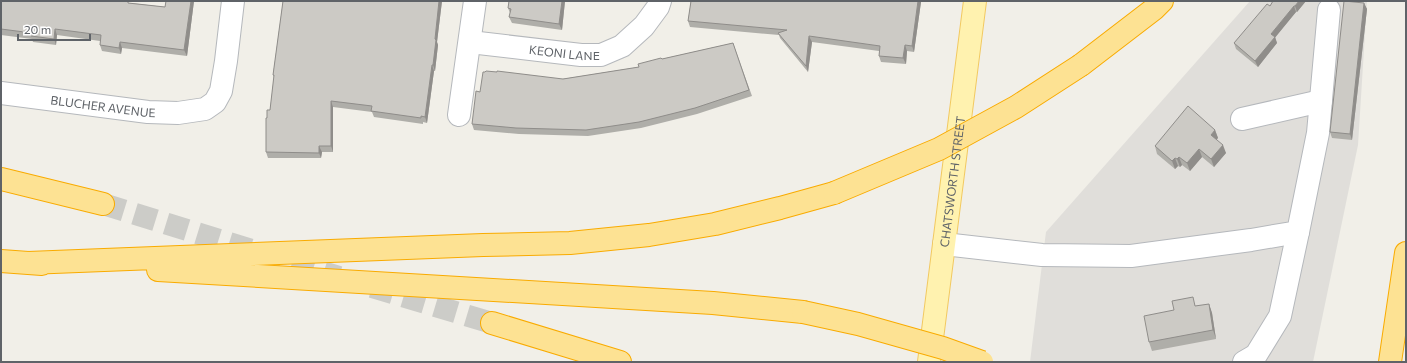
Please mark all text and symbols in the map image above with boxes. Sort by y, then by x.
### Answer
scale bar [18,16,90,42]
text: 20 m [24,22,51,36]
street label: KEONI LANE [528,42,600,62]
street label: BLUCHER AVENUE [50,92,156,119]
street label: CHATSWORTH STREET [937,115,967,248]

